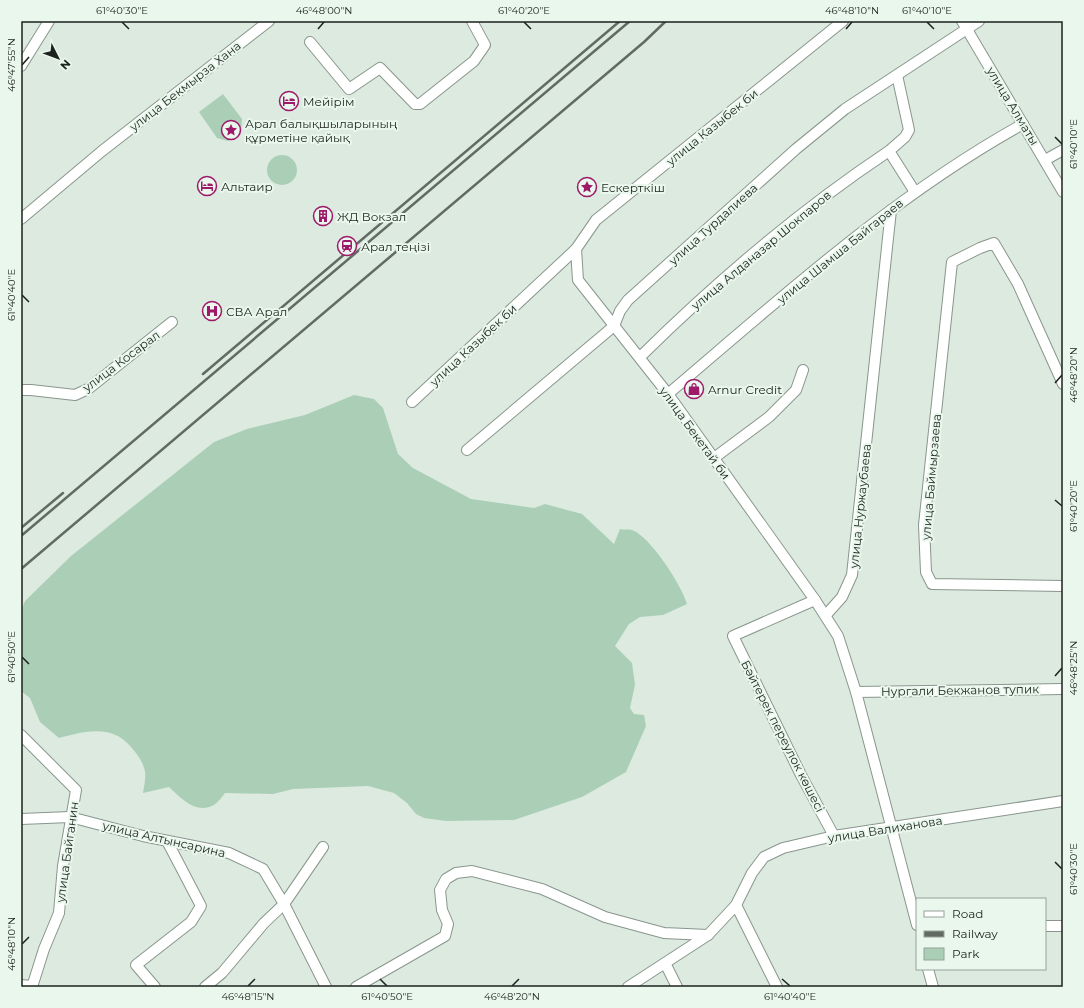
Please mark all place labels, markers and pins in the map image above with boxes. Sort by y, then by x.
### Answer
hotel icon: Мейірім [278,90,300,112]
place label: Мейірім [303,94,355,109]
place label: Арал балықшыларының құрметіне қайық [245,116,397,145]
place icon: Арал балықшыларының құрметіне қайық [220,119,242,141]
hotel icon: Альтаир [196,175,218,197]
place icon: Ескерткіш [576,176,598,198]
place label: Альтаир [221,179,273,194]
place label: Ескерткіш [601,180,665,195]
building icon: ЖД Вокзал [312,205,334,227]
place label: ЖД Вокзал [337,209,406,224]
station icon: Арал теңізі [336,235,358,257]
place label: Арал теңізі [361,239,430,254]
hospital icon: СВА Арал [201,300,223,322]
place label: СВА Арал [226,304,287,319]
shop icon: Arnur Credit [683,378,705,400]
place label: Arnur Credit [708,382,782,397]

